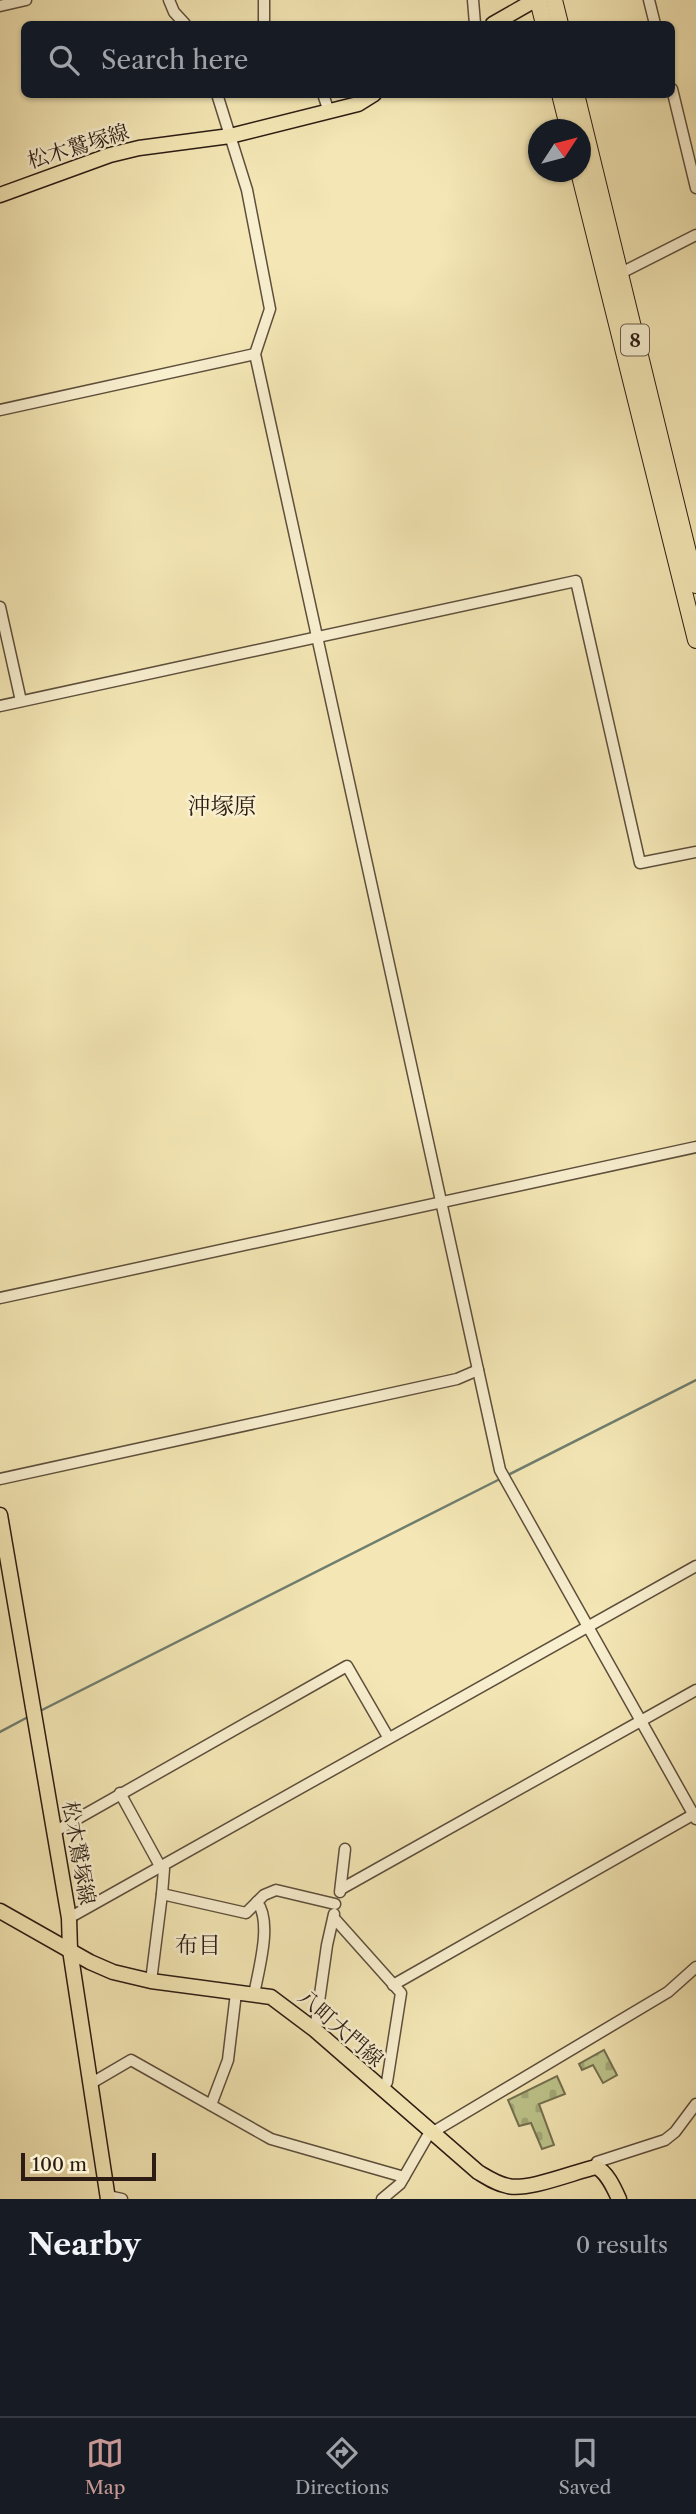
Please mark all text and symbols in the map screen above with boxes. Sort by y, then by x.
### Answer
search box [21,21,675,98]
icon: search [45,41,83,79]
text: Search here [101,44,248,76]
street label: 松木鷲塚線 [24,119,132,173]
north arrow [528,119,591,182]
road number: 8 [621,324,649,356]
district label: 沖塚原 [188,792,257,820]
street label: 松木鷲塚線 [58,1799,100,1907]
district label: 布目 [175,1931,221,1959]
street label: 八町大門線 [293,1984,389,2072]
scale bar [21,2150,156,2182]
text: 100 m [32,2153,87,2176]
text: Nearby [28,2226,141,2263]
text: 0 results [576,2231,668,2259]
tab: Map [85,2434,126,2499]
tab: Directions [295,2434,389,2499]
tab: Saved [558,2434,611,2499]

